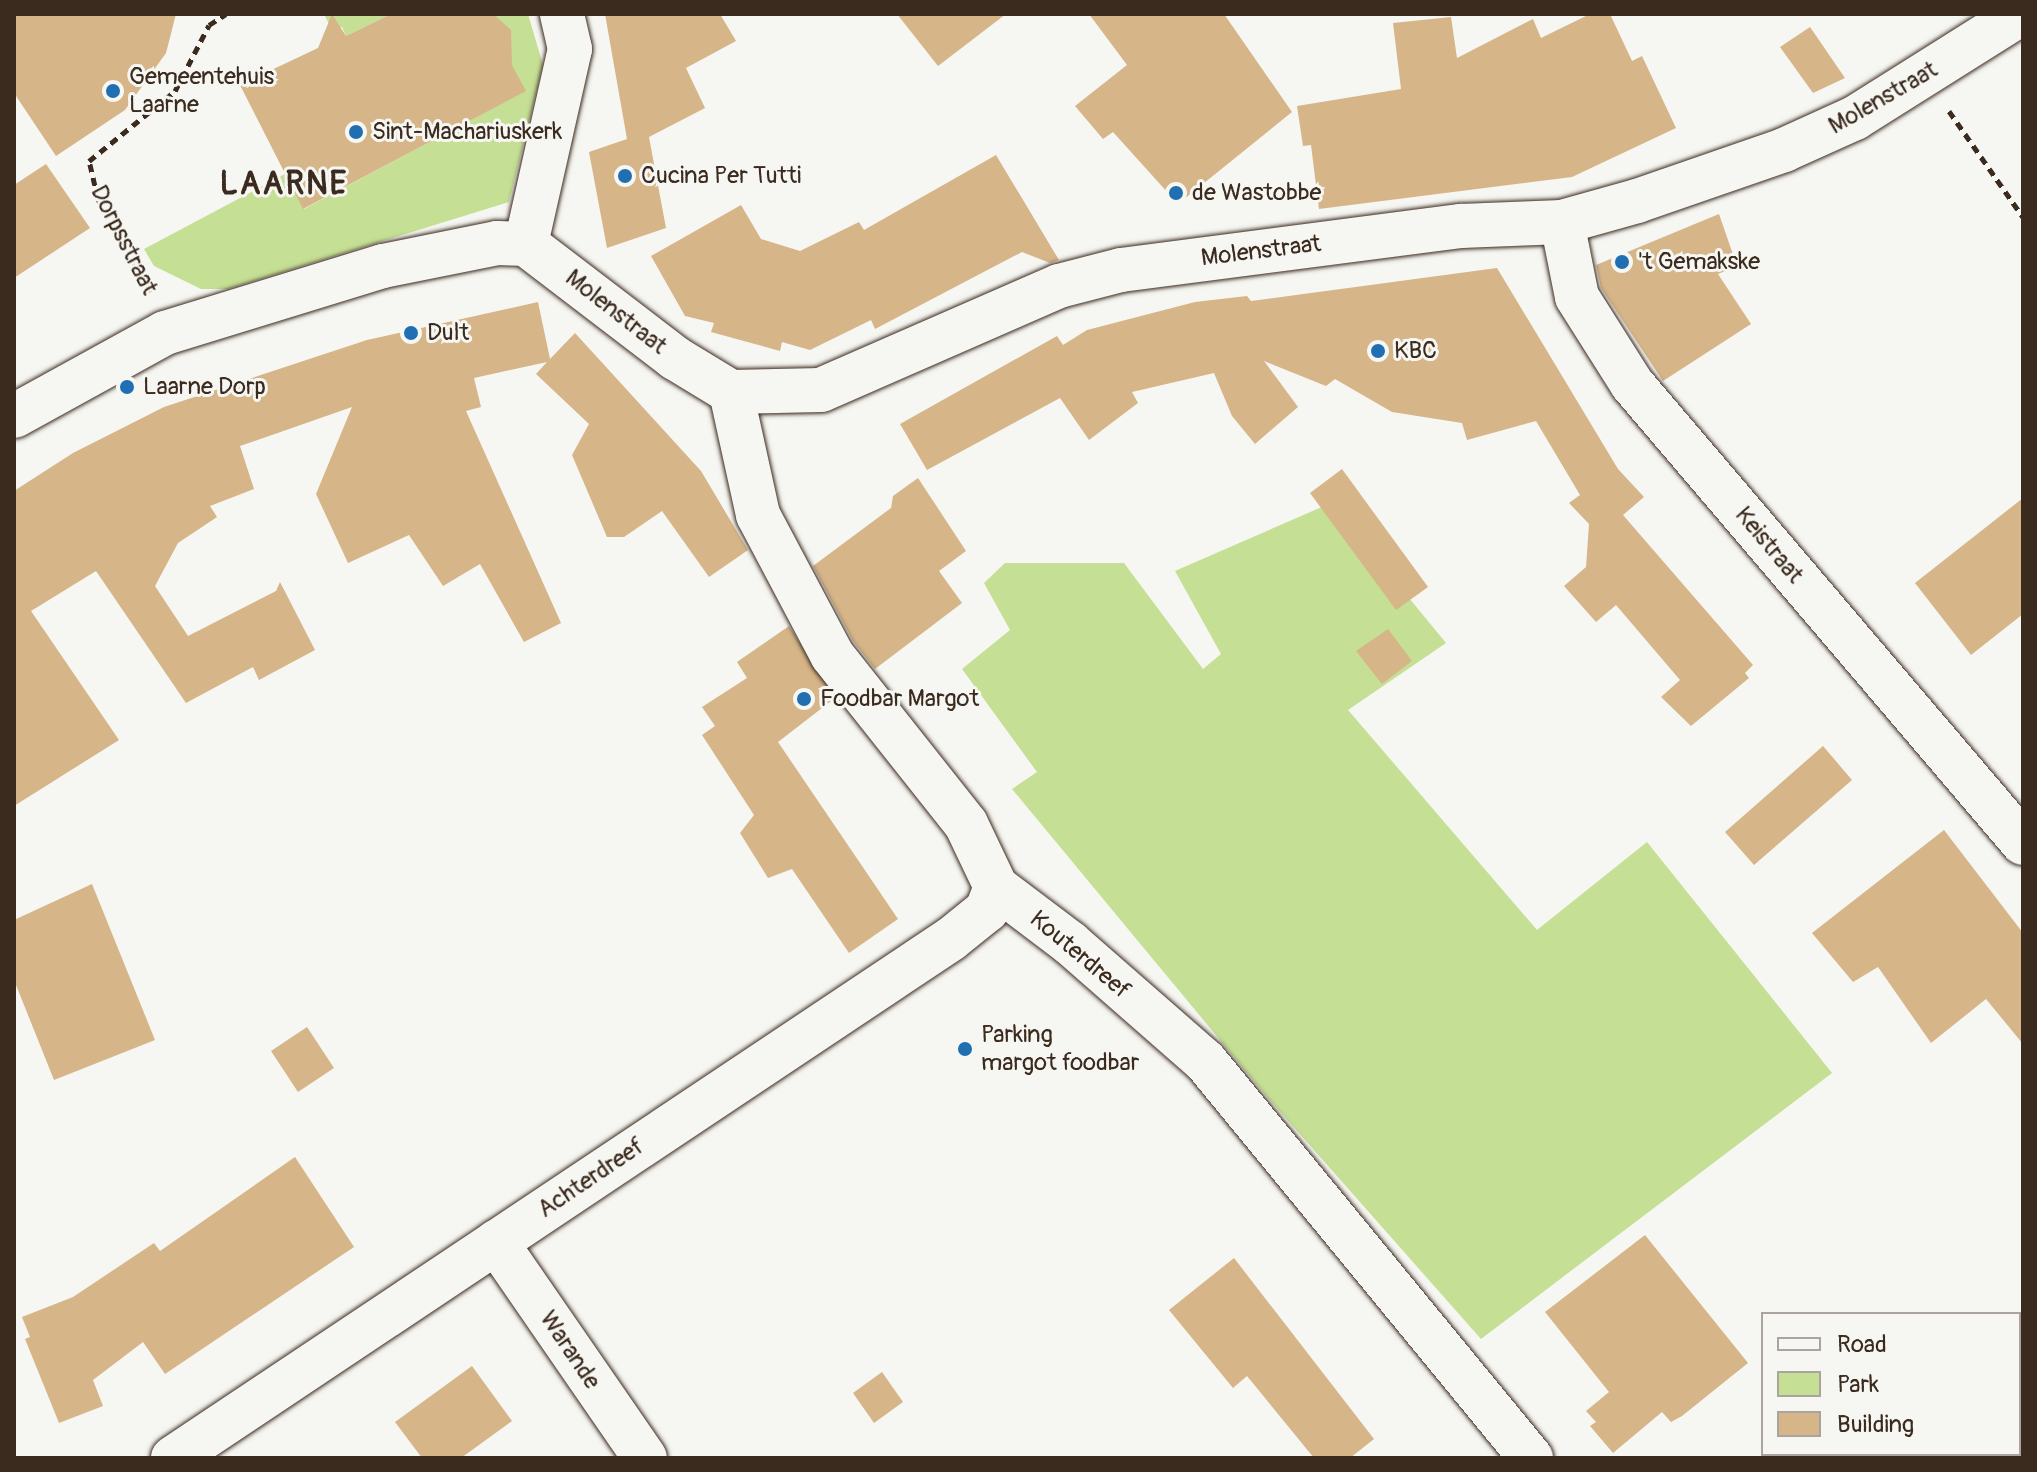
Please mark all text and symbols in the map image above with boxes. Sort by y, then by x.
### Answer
street label: Molenstraat [1824,55,1942,141]
place label: Gemeentehuis Laarne [129,63,274,119]
marker: Gemeentehuis Laarne [104,82,122,100]
place label: Sint-Machariuskerk [372,118,562,146]
marker: Sint-Machariuskerk [347,123,365,141]
place label: Cucina Per Tutti [641,162,801,190]
district label: LAARNE [220,165,348,203]
marker: Cucina Per Tutti [616,167,634,185]
place label: de Wastobbe [1192,179,1321,207]
street label: Dorpsstraat [84,181,164,299]
marker: de Wastobbe [1167,184,1185,202]
street label: Molenstraat [1199,229,1323,273]
place label: 't Gemakske [1638,248,1760,276]
marker: 't Gemakske [1613,253,1631,271]
street label: Molenstraat [560,264,672,360]
place label: Dult [427,319,469,347]
marker: Dult [402,324,420,342]
place label: KBC [1394,337,1437,365]
marker: KBC [1369,342,1387,360]
place label: Laarne Dorp [143,373,266,401]
marker: Laarne Dorp [118,378,136,396]
street label: Keistraat [1729,501,1809,589]
place label: Foodbar Margot [820,685,979,713]
marker: Foodbar Margot [795,690,813,708]
street label: Kouterdreef [1024,905,1136,1005]
place label: Parking margot foodbar [981,1021,1139,1077]
marker: Parking margot foodbar [956,1040,974,1058]
street label: Achterdreef [532,1132,650,1224]
street label: Warande [533,1305,607,1395]
legend [1761,1312,2021,1456]
text: Road [1837,1330,1887,1359]
text: Park [1837,1370,1879,1399]
text: Building [1837,1410,1914,1439]

